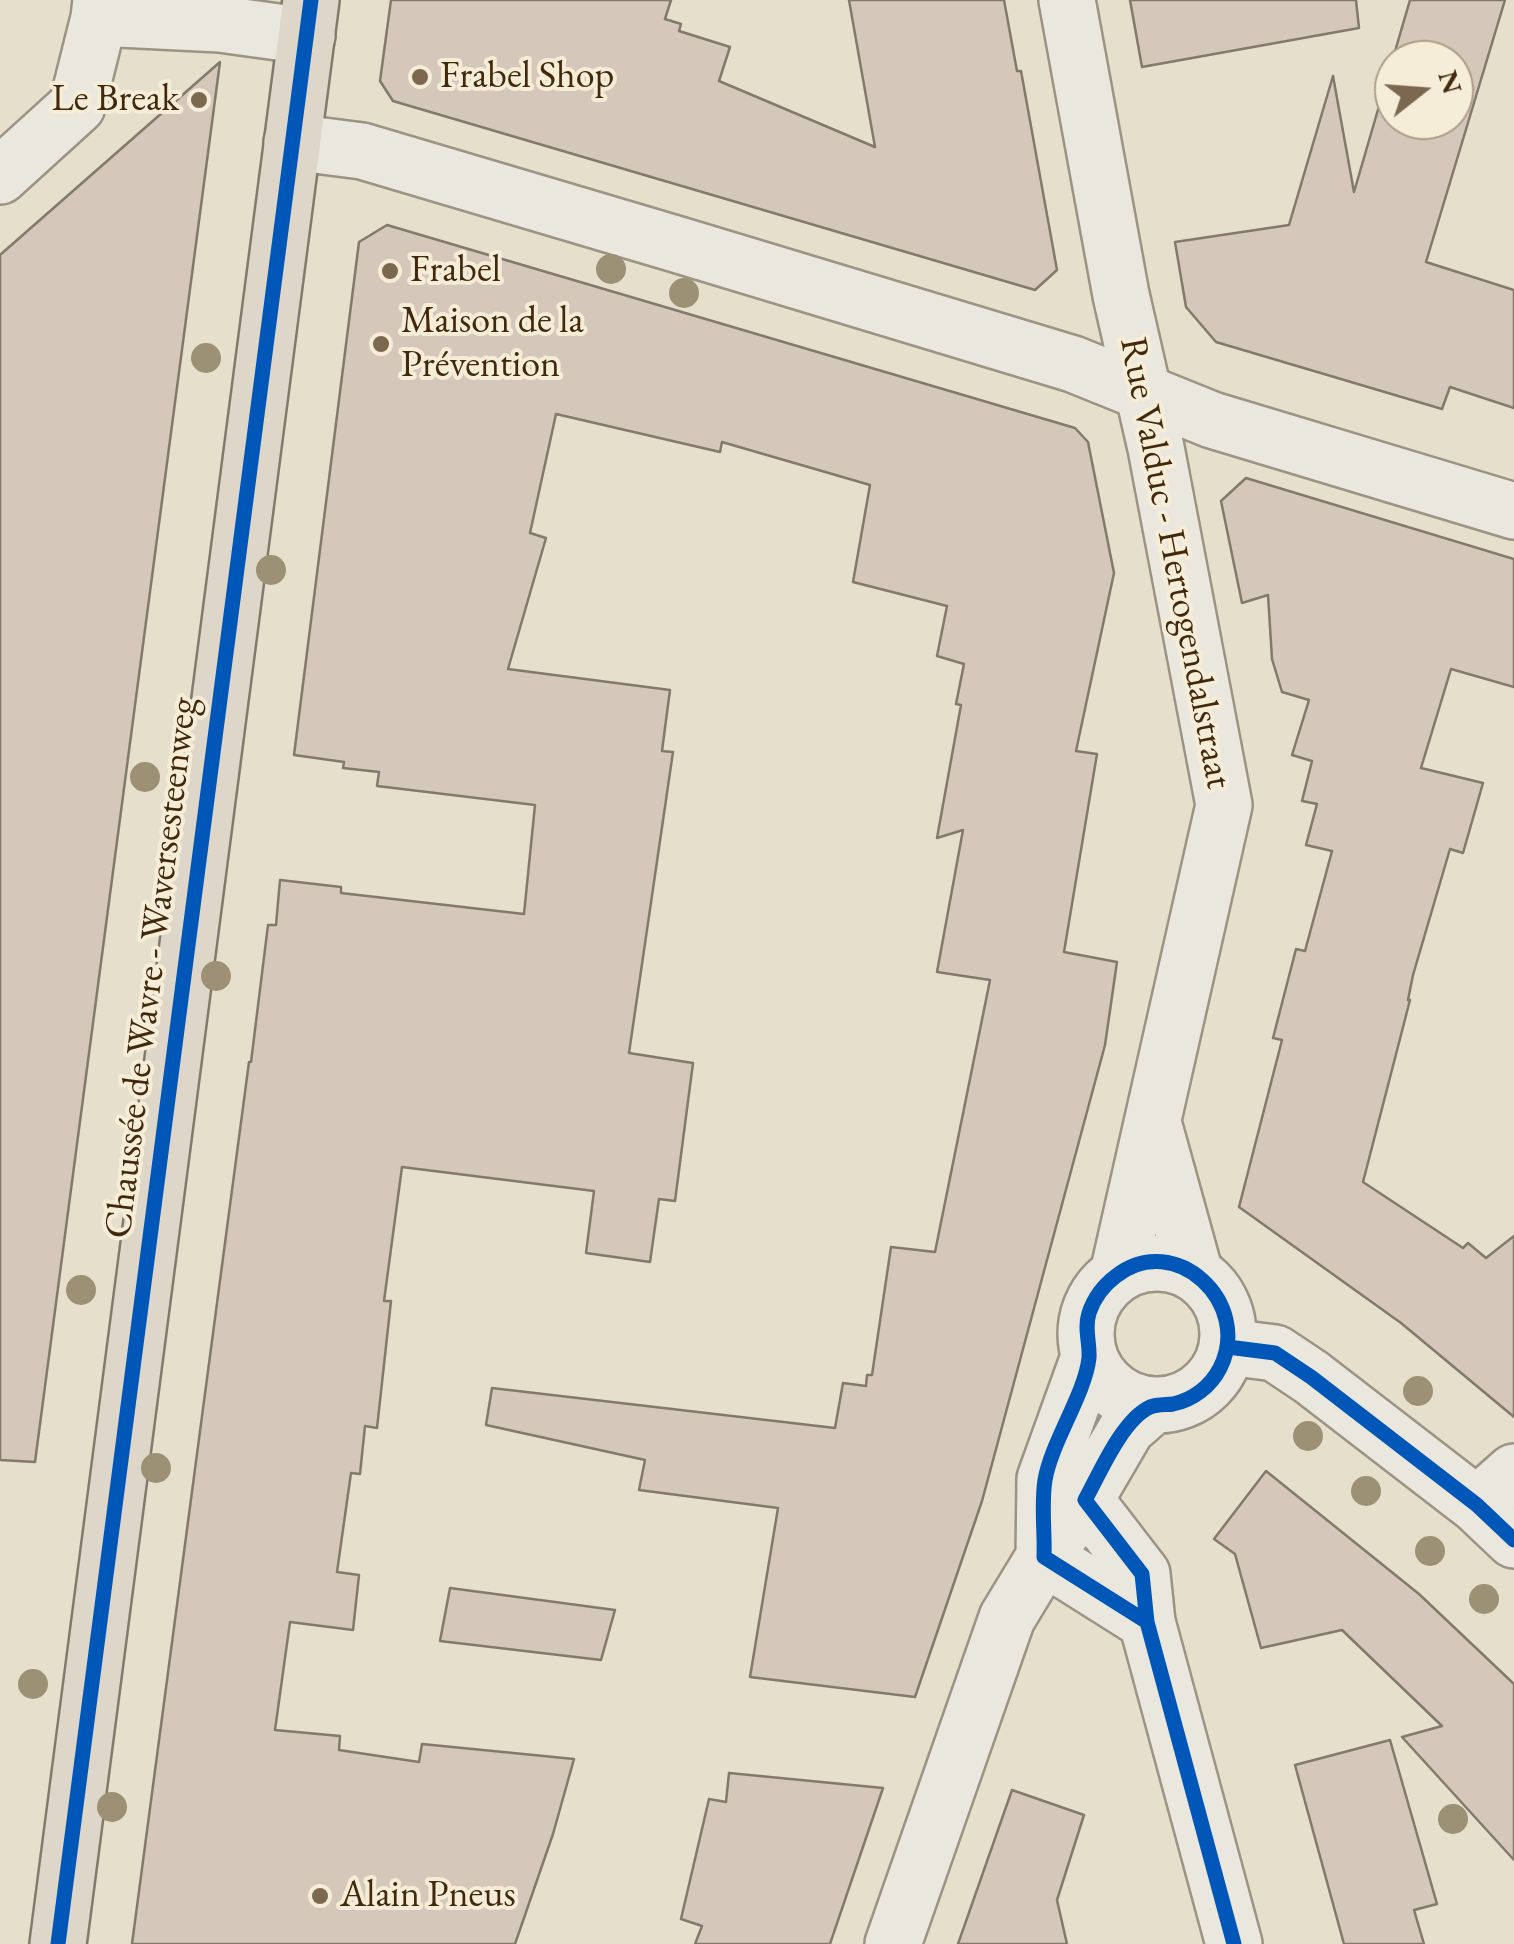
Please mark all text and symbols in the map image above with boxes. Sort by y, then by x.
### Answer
north arrow [1374,40,1474,140]
place label: Frabel Shop [440,54,614,100]
marker: Frabel Shop [409,66,431,88]
text: N [1430,66,1471,98]
place label: Le Break [52,77,179,123]
marker: Le Break [188,89,210,111]
place label: Frabel [410,248,501,294]
marker: Frabel [379,260,401,282]
place label: Maison de la Prévention [401,299,584,388]
marker: Maison de la Prévention [370,333,392,355]
street label: Rue Valduc - Hertogendalstraat [1109,333,1241,793]
street label: Chaussée de Wavre - Waversesteenweg [96,695,208,1241]
place label: Alain Pneus [340,1873,516,1919]
marker: Alain Pneus [309,1885,331,1907]

